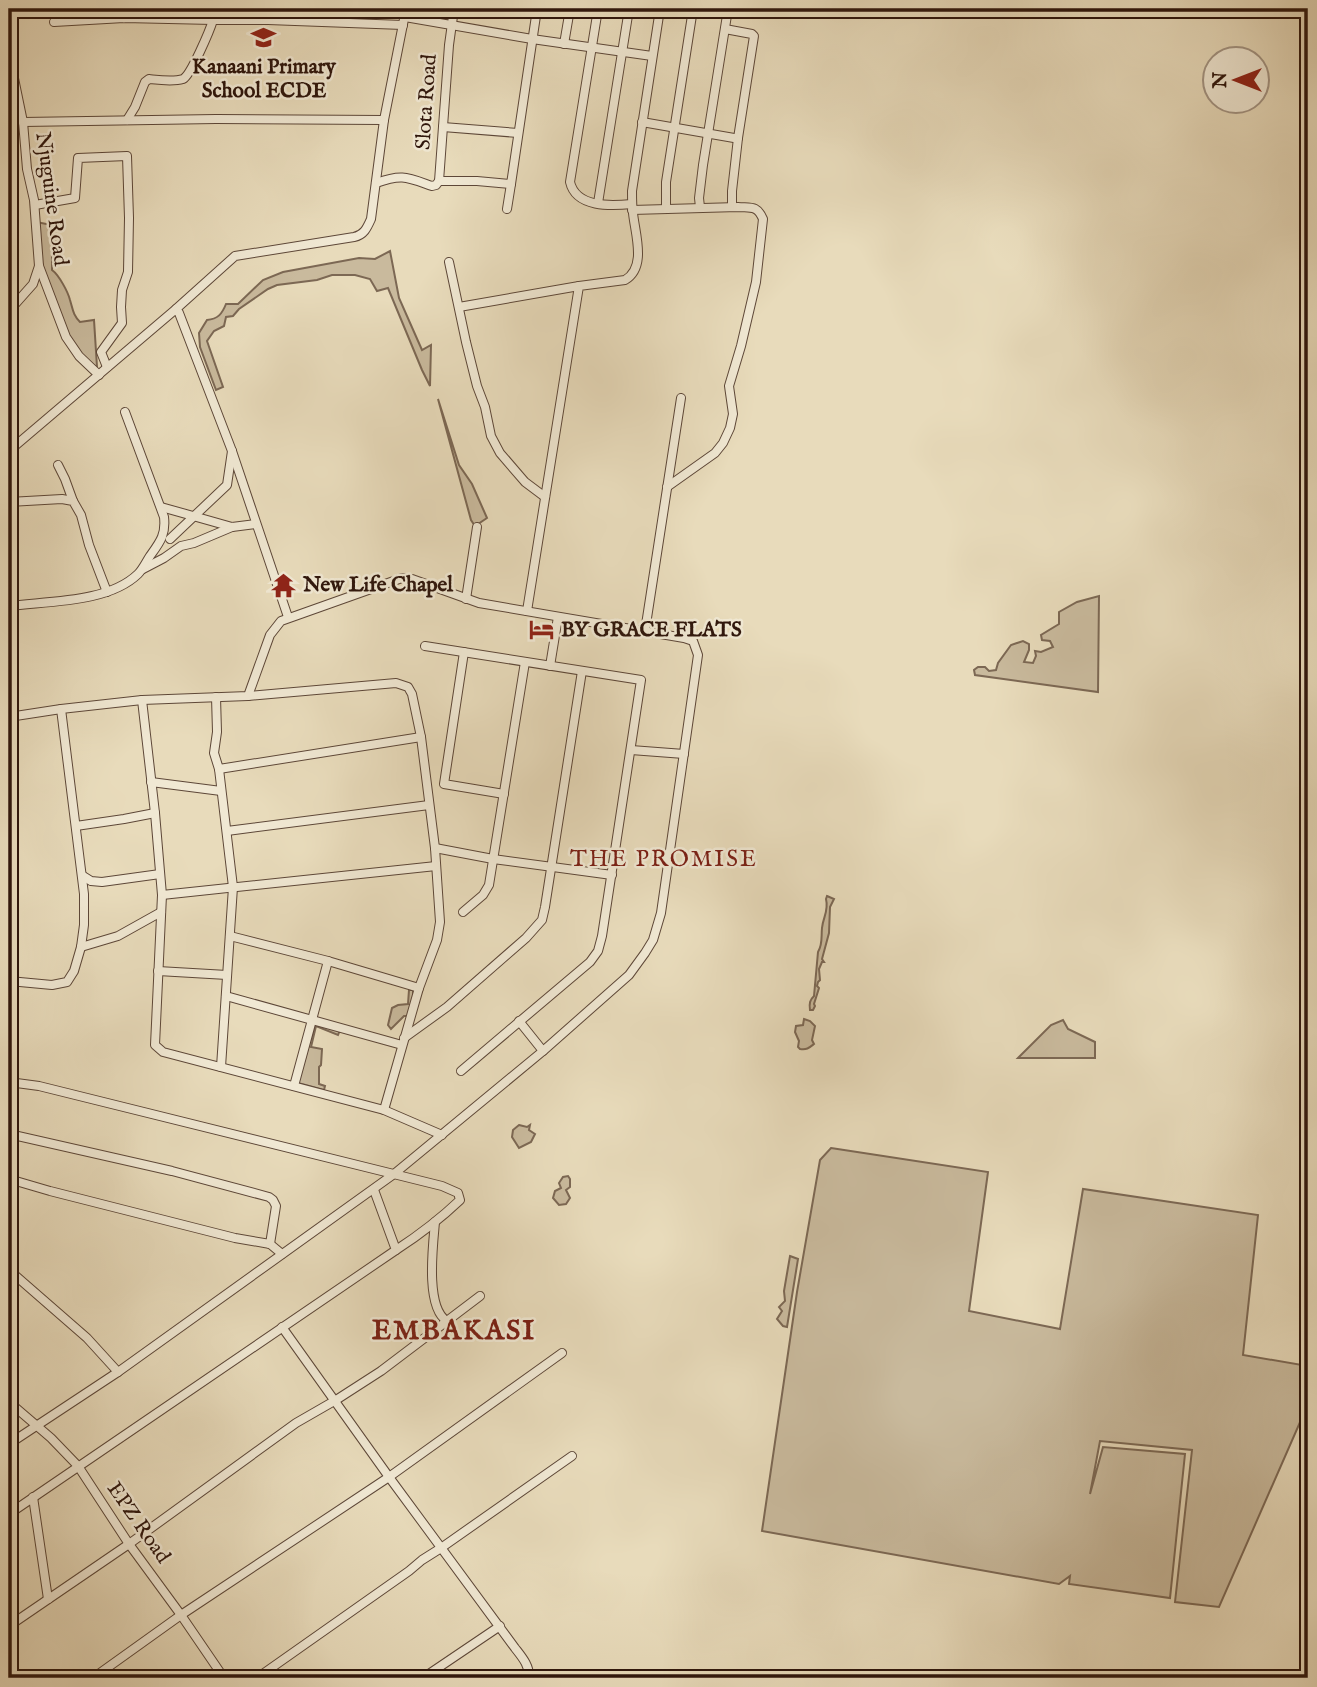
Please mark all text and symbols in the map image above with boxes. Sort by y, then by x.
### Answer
school or university icon: Kanaani Primary School ECDE [250,24,278,52]
north arrow [1202,46,1272,116]
street label: Slota Road [410,52,444,151]
place label: Kanaani Primary School ECDE [192,54,337,105]
text: N [1209,71,1233,89]
street label: Njuguine Road [28,130,74,268]
temple icon: New Life Chapel [269,571,297,599]
place label: New Life Chapel [302,572,454,599]
hotel icon: BY GRACE FLATS [527,616,555,644]
place label: BY GRACE FLATS [561,617,742,644]
district label: THE PROMISE [570,845,758,874]
district label: EMBAKASI [372,1314,536,1349]
street label: EPZ Road [100,1477,176,1570]

